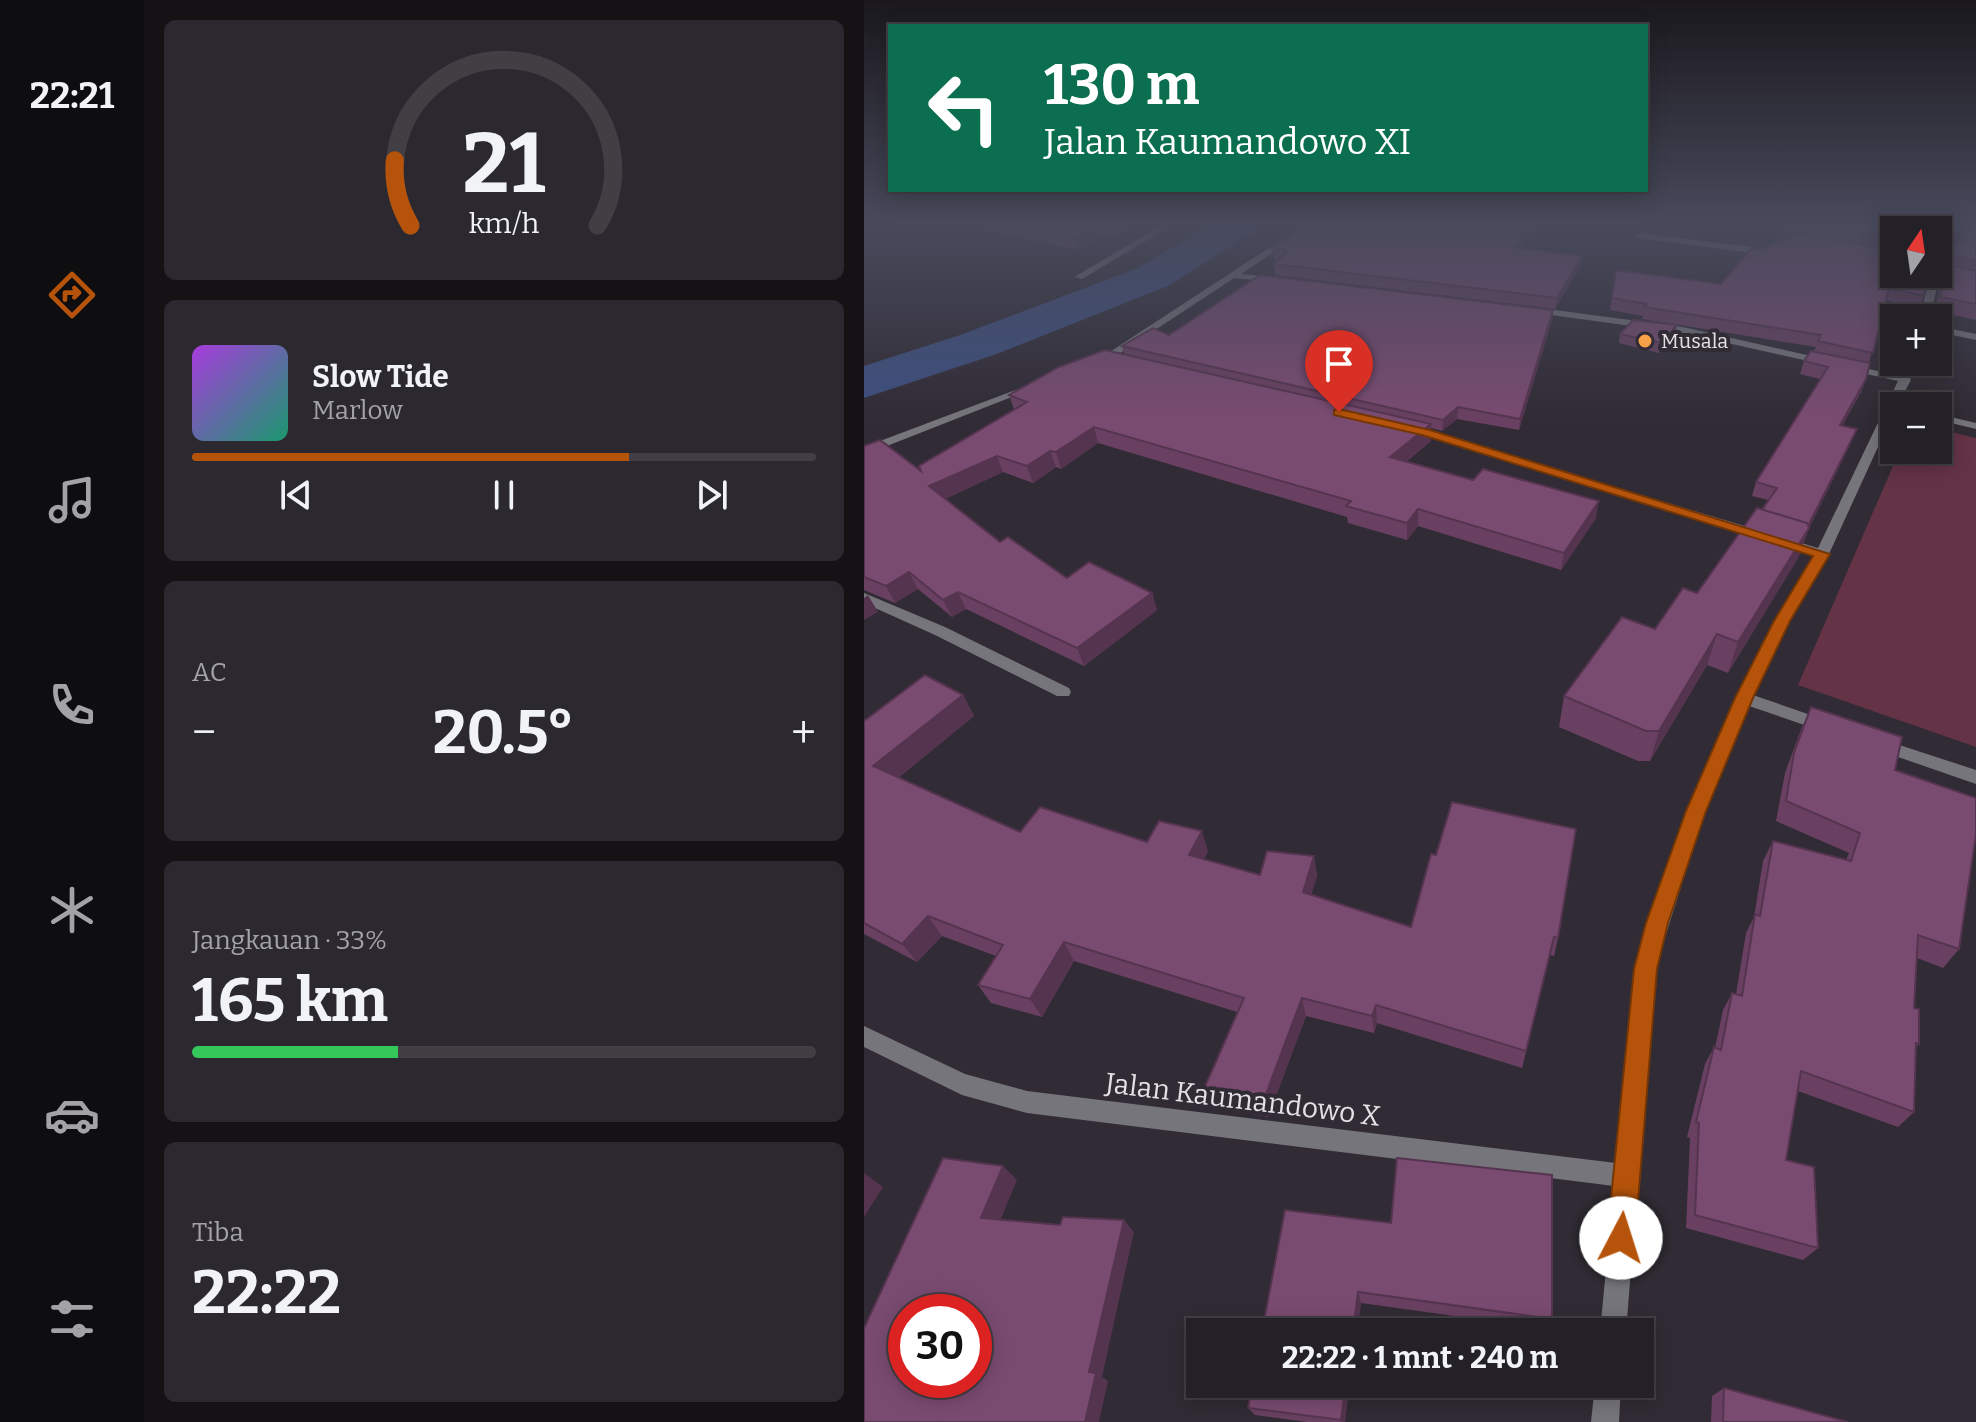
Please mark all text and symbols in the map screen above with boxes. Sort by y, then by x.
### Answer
text: 130 m [1044,52,1200,119]
icon: left [912,56,1016,160]
text: 22:21 [30,74,114,118]
text: 21 [463,114,545,214]
text: Jalan Kaumandowo XI [1044,120,1411,164]
text: km/h [469,206,540,241]
north arrow [1880,216,1952,288]
map controls [1880,216,1952,464]
icon: directions [44,267,100,323]
button: + [1880,304,1952,376]
place label: Musala [1661,329,1728,353]
pin [1305,330,1373,412]
marker: Musala [1636,332,1654,350]
icon: arrive [1317,342,1361,386]
text: Slow Tide [312,359,449,395]
button: − [1880,392,1952,464]
text: Marlow [312,395,403,426]
icon: music [44,472,100,528]
icon: previous [274,473,318,517]
icon: pause [482,473,526,517]
icon: next [690,473,734,517]
text: AC [192,657,227,688]
icon: phone [44,677,100,733]
text: 20.5° [433,697,574,769]
text: − [192,706,216,759]
text: + [791,706,816,759]
icon: climate [44,882,100,938]
text: Jangkauan · 33% [192,925,387,956]
text: 165 km [192,965,388,1037]
street label: Jalan Kaumandowo X [1103,1066,1382,1133]
icon: car [44,1087,100,1143]
position arrow [1579,1196,1663,1280]
text: Tiba [192,1217,244,1248]
text: 22:22 [192,1257,341,1329]
icon: filters [44,1291,100,1347]
speed limit sign: 30 [888,1294,992,1398]
text: 22:22 · 1 mnt · 240 m [1282,1340,1558,1376]

